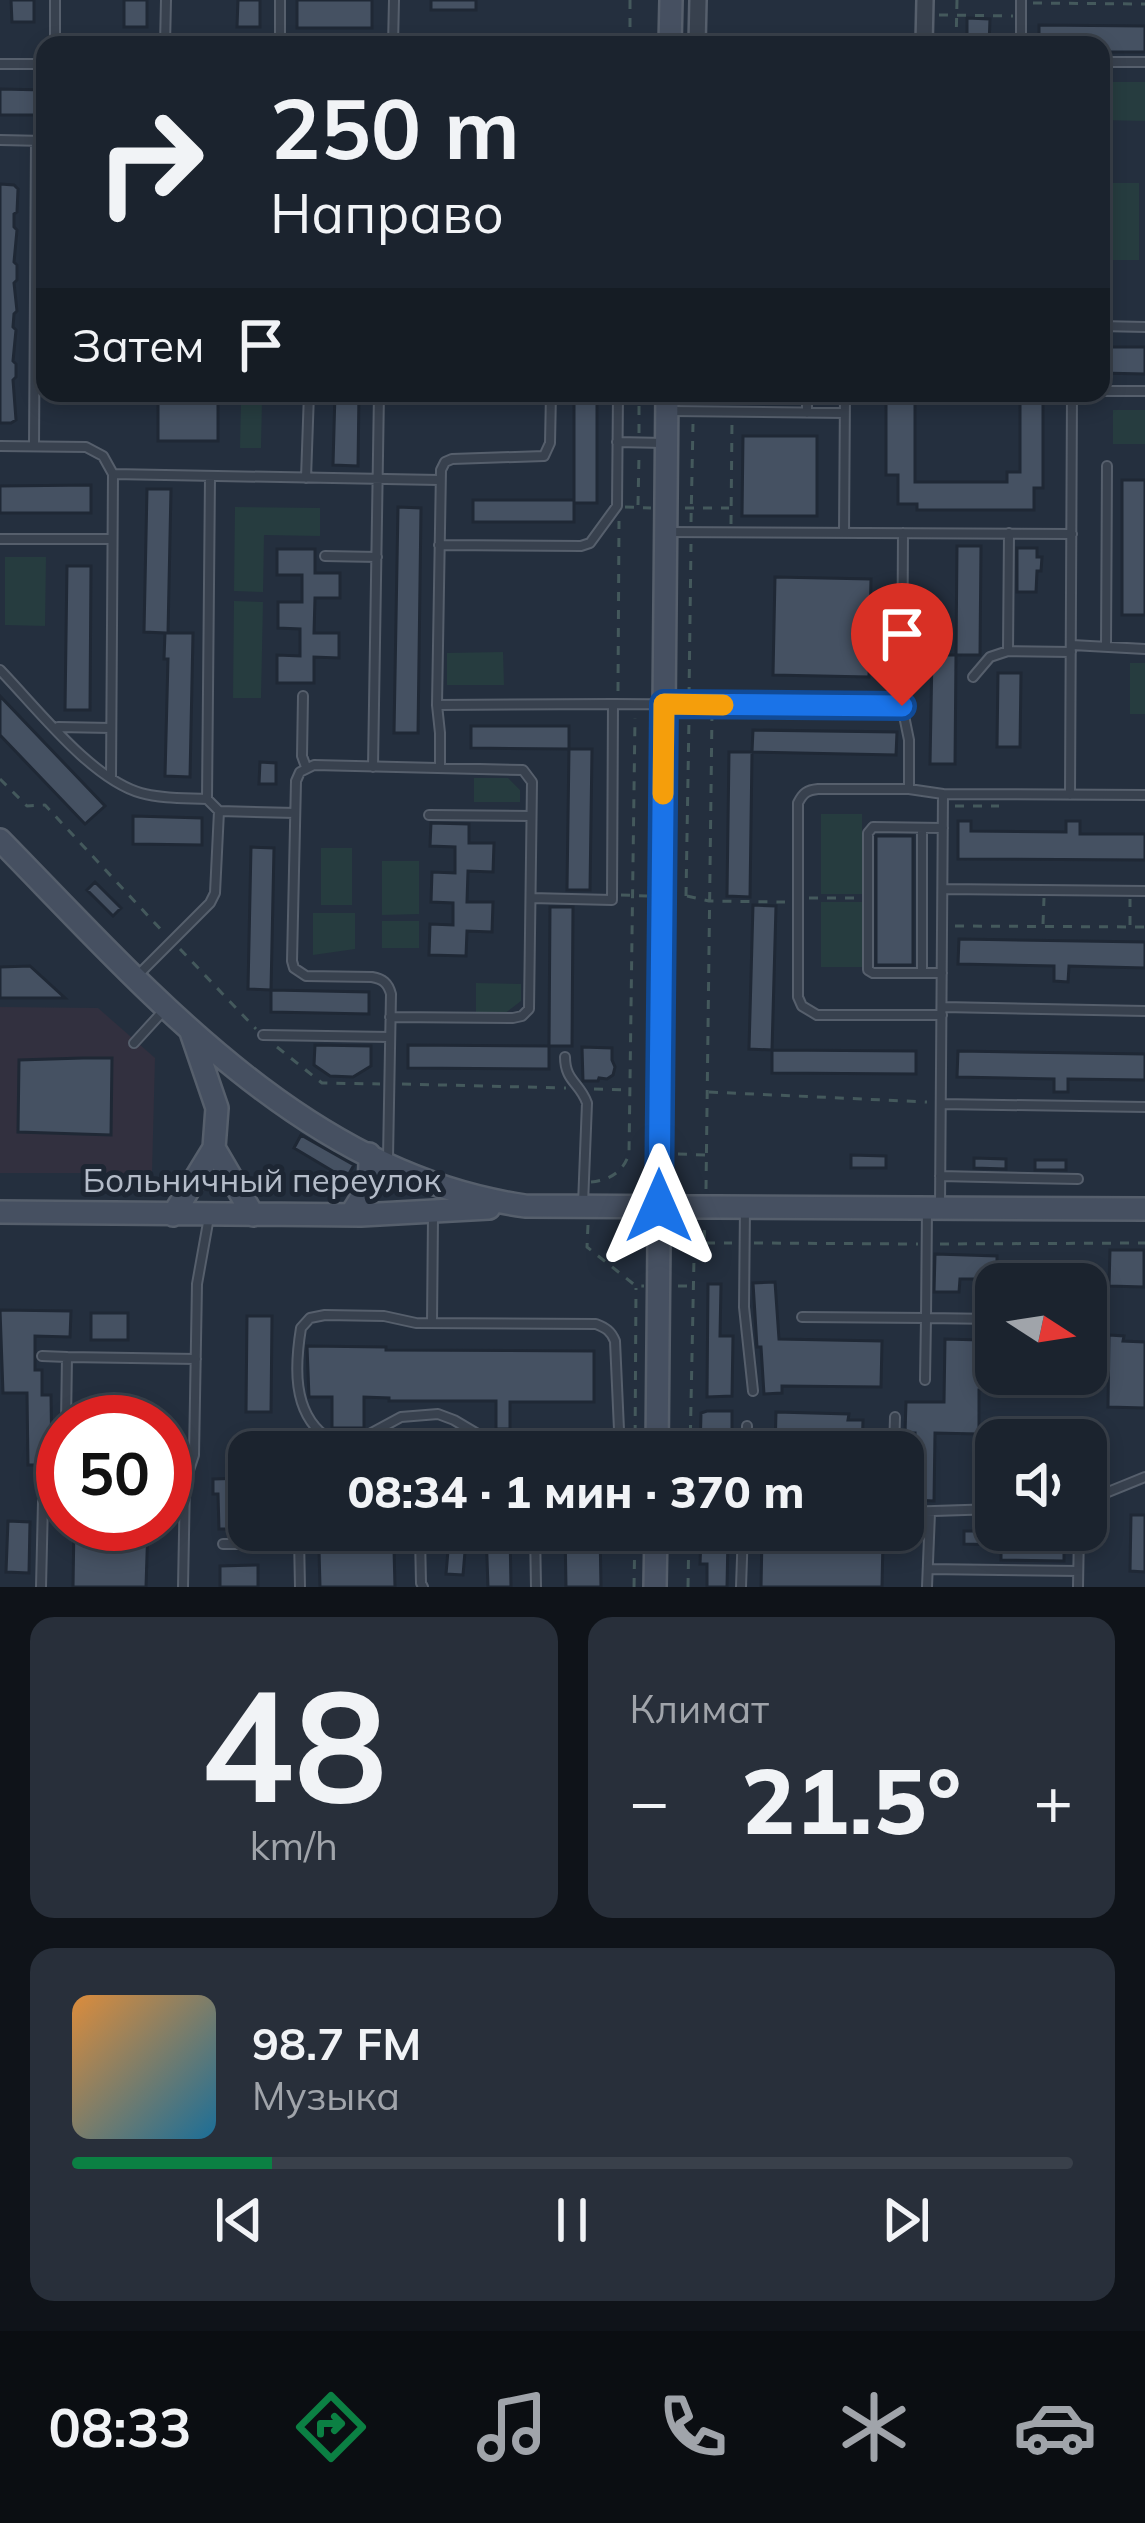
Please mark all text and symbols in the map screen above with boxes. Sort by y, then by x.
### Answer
text: 250 m [270,75,520,180]
icon: right [72,84,228,240]
text: Направо [270,179,504,247]
icon: arrive [228,312,294,378]
text: Затем [72,317,204,373]
pin [851,583,953,706]
icon: arrive [869,601,935,667]
position arrow [596,1143,722,1269]
street label: Больничный переулок [83,1159,441,1200]
north arrow [975,1263,1107,1395]
map controls [975,1263,1107,1551]
speed limit sign: 50 [36,1395,192,1551]
button: sound [975,1419,1107,1551]
text: 08:34 · 1 мин · 370 m [347,1463,805,1519]
text: 48 [200,1645,387,1841]
text: Климат [630,1684,769,1733]
text: 21.5° [741,1744,961,1857]
text: − [630,1759,669,1842]
text: + [1033,1759,1073,1842]
text: km/h [250,1821,338,1870]
text: 98.7 FM [252,2015,421,2071]
text: Музыка [252,2071,400,2120]
icon: previous [206,2187,272,2253]
icon: pause [539,2187,605,2253]
icon: next [873,2187,939,2253]
icon: directions [289,2385,373,2469]
icon: music [470,2385,554,2469]
icon: phone [651,2385,735,2469]
icon: climate [832,2385,916,2469]
icon: car [1013,2385,1097,2469]
text: 08:33 [49,2393,192,2461]

